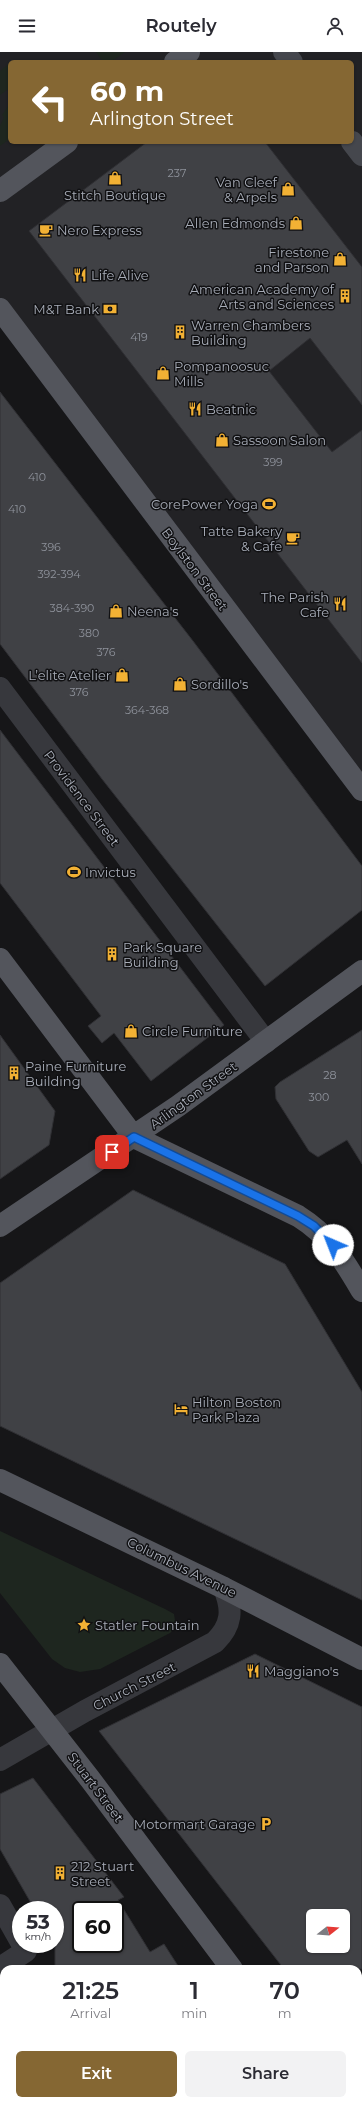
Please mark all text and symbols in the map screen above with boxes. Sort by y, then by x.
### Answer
icon: menu [16,15,38,37]
text: Routely [145,15,217,37]
icon: person [324,15,346,37]
text: 60 m [90,74,164,108]
icon: left [24,76,76,128]
text: Arlington Street [90,108,234,130]
house number: 237 [168,166,186,180]
shop icon: Stitch Boutique [107,170,123,186]
place label: Van Cleef & Arpels [216,174,278,205]
shop icon: Van Cleef & Arpels [280,181,296,197]
place label: Stitch Boutique [64,187,166,203]
place label: Allen Edmonds [185,215,285,231]
shop icon: Allen Edmonds [288,215,304,231]
cafe icon: Nero Express [38,222,54,238]
place label: Nero Express [57,222,142,238]
place label: Firestone and Parson [255,244,329,275]
shop icon: Firestone and Parson [332,251,348,267]
restaurant icon: Life Alive [72,267,88,283]
place label: Life Alive [91,267,149,283]
place label: American Academy of Arts and Sciences [190,281,335,312]
building icon: American Academy of Arts and Sciences [337,288,353,304]
place label: M&T Bank [33,301,99,317]
bank icon: M&T Bank [102,301,118,317]
place label: Warren Chambers Building [191,317,310,348]
building icon: Warren Chambers Building [172,324,188,340]
house number: 419 [130,330,148,344]
place label: Pompanoosuc Mills [174,358,269,389]
shop icon: Pompanoosuc Mills [155,365,171,381]
restaurant icon: Beatnic [187,401,203,417]
place label: Beatnic [206,401,256,417]
shop icon: Sassoon Salon [214,432,230,448]
place label: Sassoon Salon [233,432,326,448]
house number: 399 [263,455,283,469]
house number: 410 [28,470,46,484]
place label: CorePower Yoga [151,496,258,512]
sports icon: CorePower Yoga [261,496,277,512]
house number: 410 [8,502,26,516]
place label: Tatte Bakery & Cafe [201,523,283,554]
street label: Boylston Street [159,525,231,613]
cafe icon: Tatte Bakery & Cafe [285,530,301,546]
house number: 396 [41,540,61,554]
house number: 392-394 [37,567,81,581]
place label: The Parish Cafe [261,589,329,620]
restaurant icon: The Parish Cafe [332,596,348,612]
house number: 384-390 [50,601,94,615]
shop icon: Neena's [108,603,124,619]
place label: Neena's [127,603,179,619]
house number: 380 [79,626,99,640]
house number: 376 [96,645,116,659]
place label: L’elite Atelier [28,667,111,683]
shop icon: L’elite Atelier [114,667,130,683]
shop icon: Sordillo's [172,676,188,692]
place label: Sordillo's [191,676,248,692]
house number: 376 [69,685,89,699]
house number: 364-368 [125,703,169,717]
street label: Providence Street [41,747,123,849]
sports icon: Invictus [66,864,82,880]
place label: Invictus [85,864,136,880]
place label: Park Square Building [123,939,202,970]
building icon: Park Square Building [104,946,120,962]
shop icon: Circle Furniture [123,1023,139,1039]
place label: Circle Furniture [142,1023,243,1039]
place label: Paine Furniture Building [25,1058,126,1089]
street label: Arlington Street [146,1058,240,1132]
building icon: Paine Furniture Building [6,1065,22,1081]
house number: 28 [323,1068,337,1082]
house number: 300 [309,1090,329,1104]
pin [95,1135,129,1169]
icon: arrive [101,1141,123,1163]
position arrow [312,1224,354,1266]
place label: Hilton Boston Park Plaza [192,1394,281,1425]
hotel icon: Hilton Boston Park Plaza [173,1401,189,1417]
street label: Columbus Avenue [125,1534,239,1600]
place icon: Statler Fountain [76,1617,92,1633]
place label: Statler Fountain [95,1617,200,1633]
street label: Church Street [90,1658,178,1714]
restaurant icon: Maggiano's [245,1663,261,1679]
place label: Maggiano's [264,1663,339,1679]
street label: Stuart Street [65,1749,127,1825]
place label: Motormart Garage [134,1816,255,1832]
parking icon: Motormart Garage [258,1816,274,1832]
place label: 212 Stuart Street [71,1858,134,1889]
building icon: 212 Stuart Street [52,1865,68,1881]
speed limit sign: 60 [72,1901,124,1953]
north arrow [306,1909,350,1953]
map controls [306,1909,350,1953]
text: 53 [26,1910,50,1934]
text: km/h [25,1930,51,1943]
text: 21:25 [62,1976,119,2005]
text: 1 [190,1976,199,2005]
text: 70 [270,1976,300,2005]
text: Arrival [70,2005,111,2021]
text: min [181,2005,207,2021]
text: m [278,2005,292,2021]
button: Exit [16,2051,177,2097]
button: Share [185,2051,346,2097]

